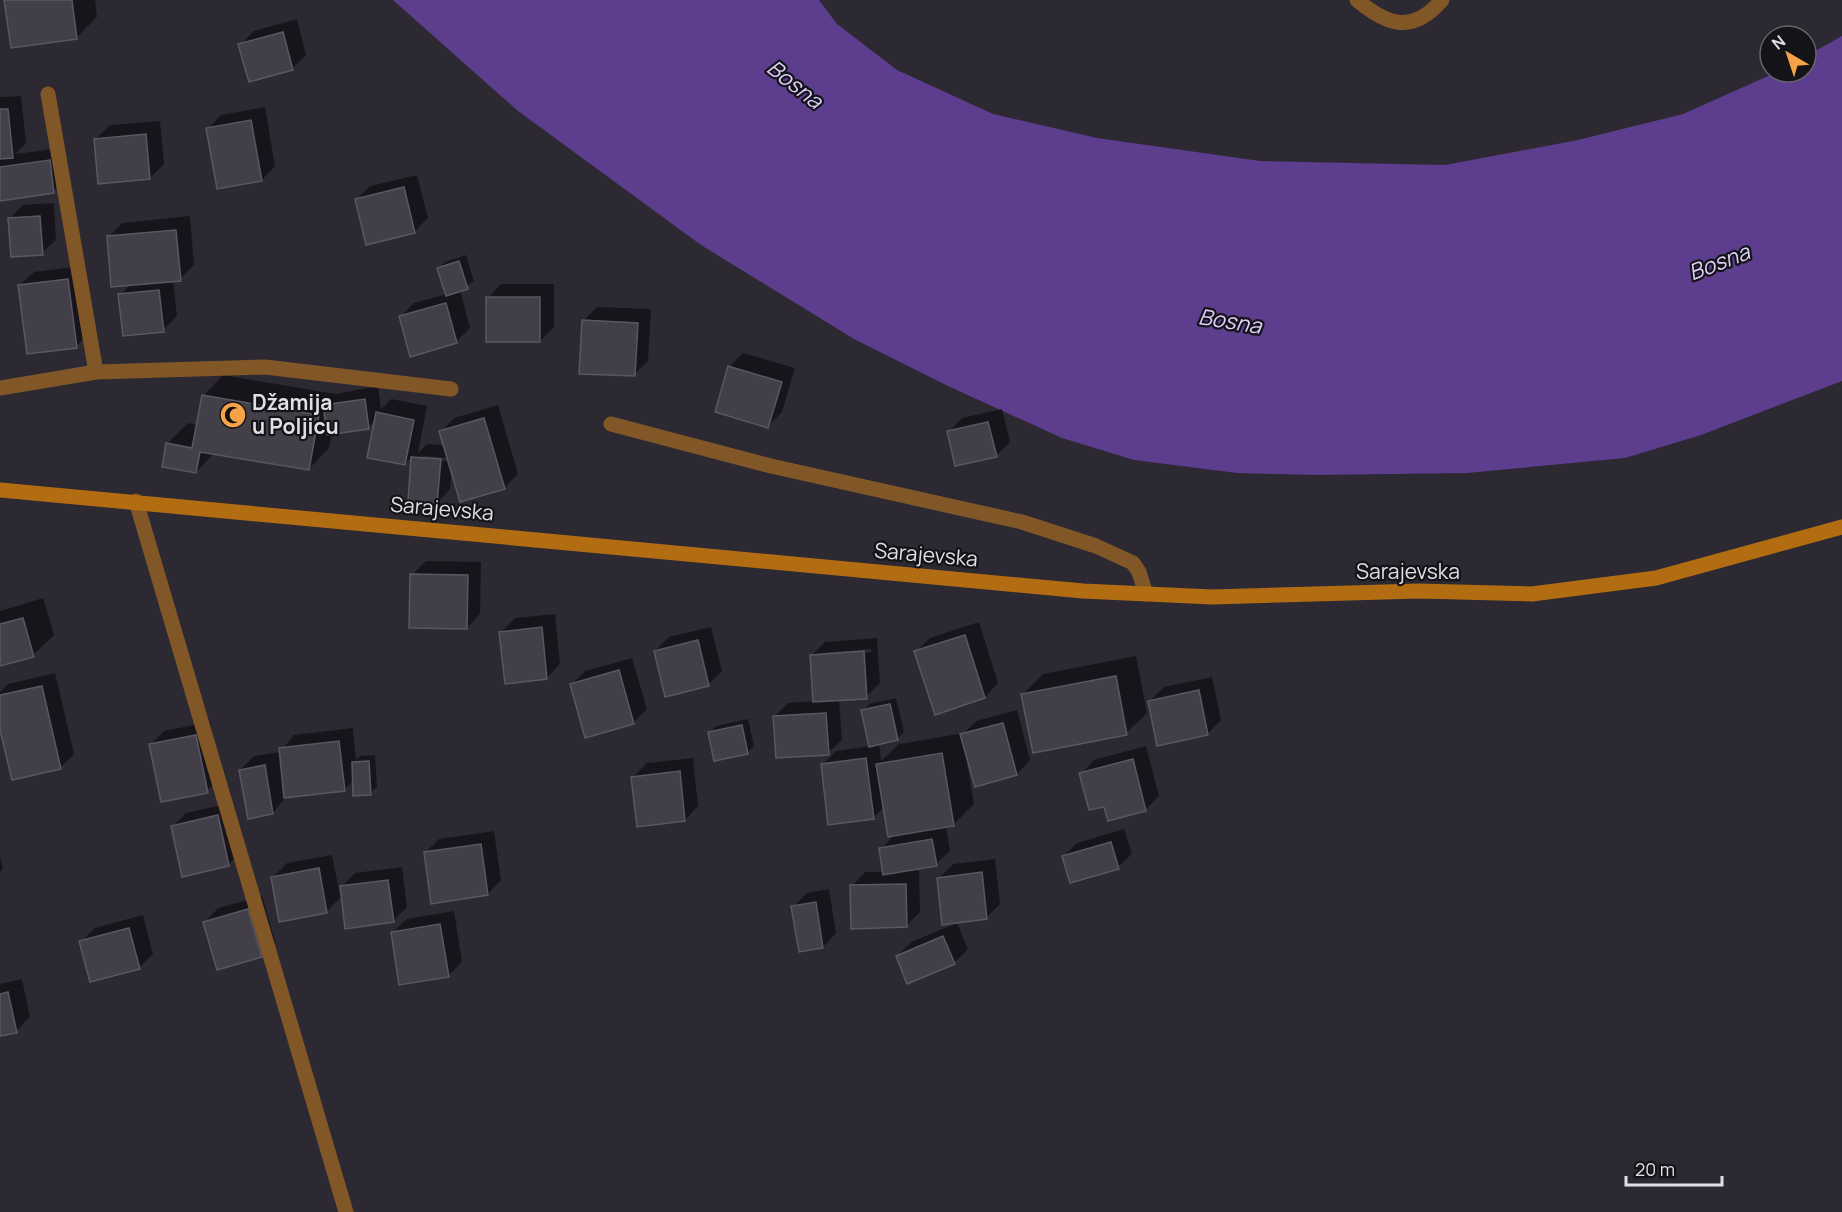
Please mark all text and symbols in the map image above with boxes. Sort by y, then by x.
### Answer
north arrow [1758,24,1818,84]
text: N [1767,30,1790,55]
water label: Bosna [761,53,831,116]
water label: Bosna [1684,236,1756,287]
water label: Bosna [1196,301,1265,341]
place label: Džamija u Poljicu [252,388,339,440]
mosque icon: Džamija u Poljicu [218,400,248,430]
street label: Sarajevska [389,490,495,526]
street label: Sarajevska [873,536,979,572]
street label: Sarajevska [1356,557,1460,585]
scale bar [1626,1149,1722,1187]
text: 20 m [1635,1157,1675,1181]

